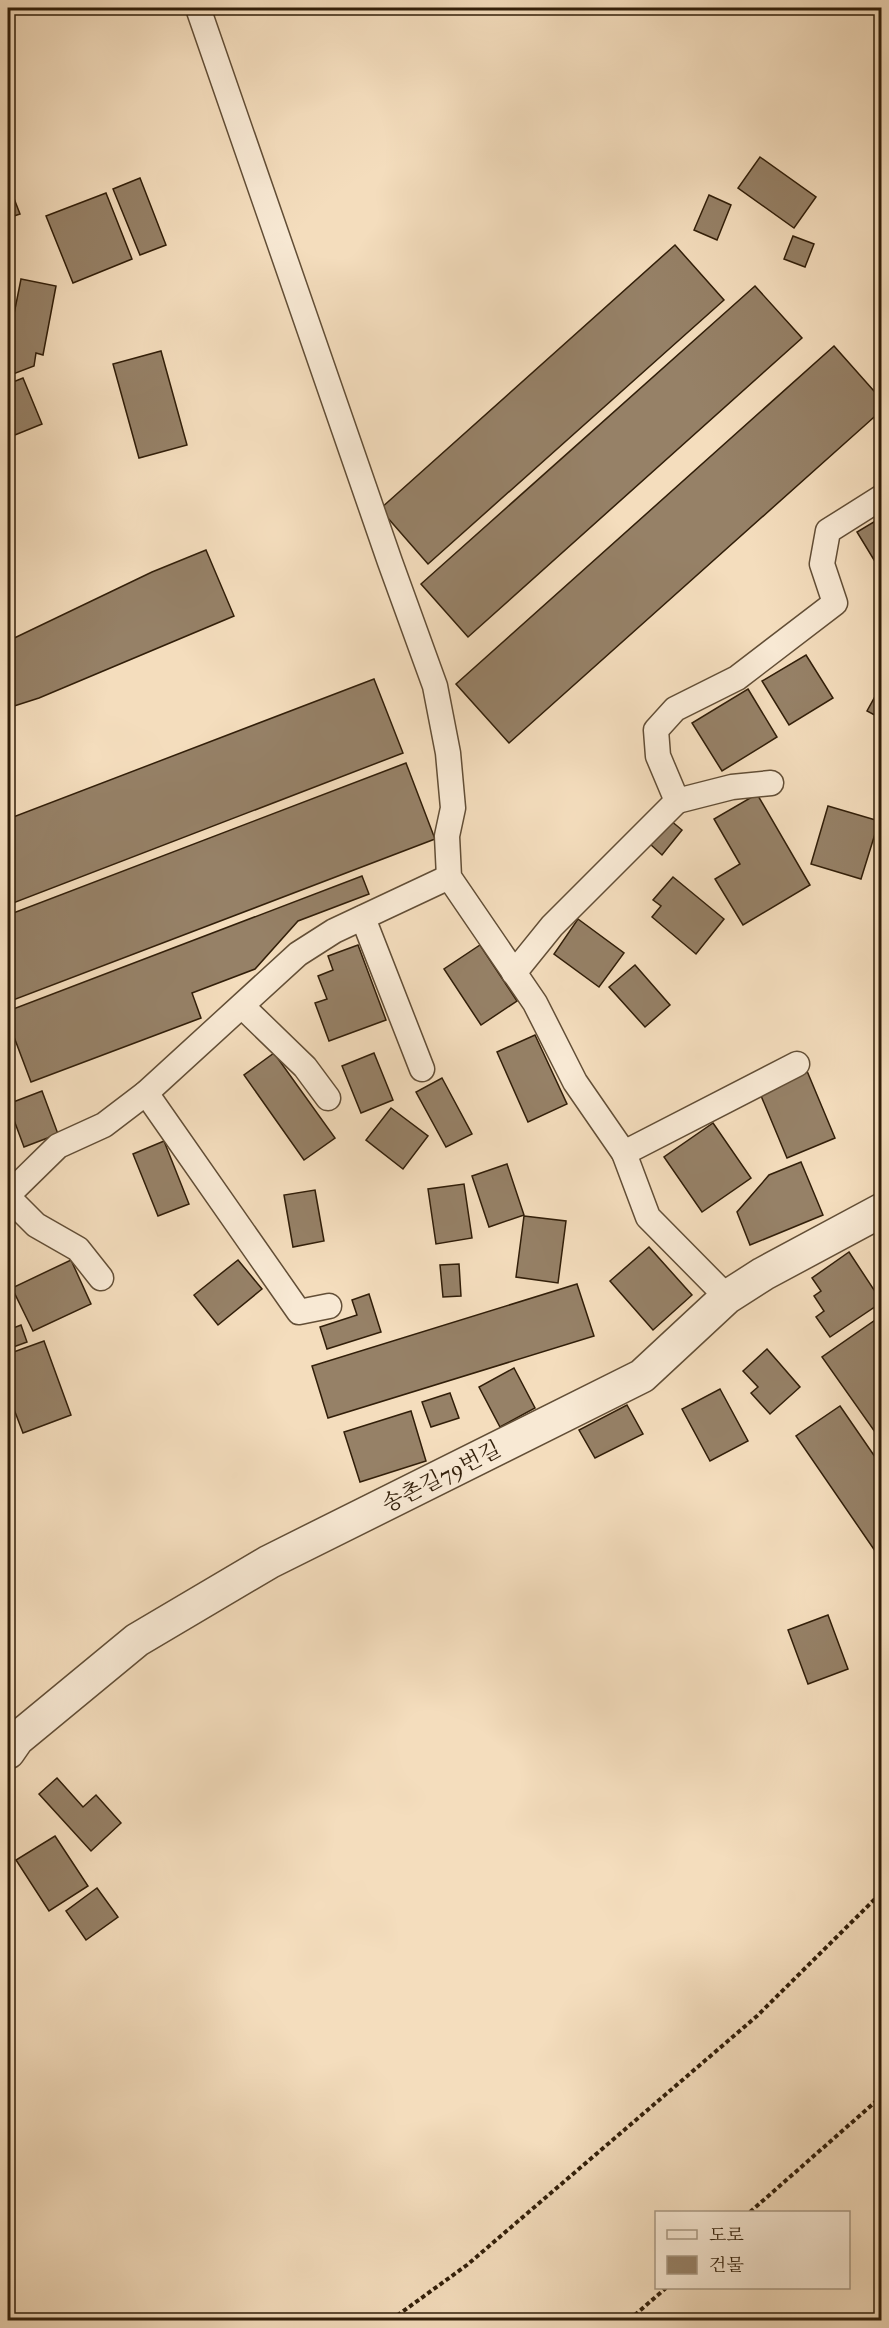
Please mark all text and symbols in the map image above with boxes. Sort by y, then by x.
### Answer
street label: 송촌길79번길 [377,1435,505,1518]
legend [655,2211,850,2289]
text: 도로 [709,2224,744,2246]
text: 건물 [709,2254,744,2276]

